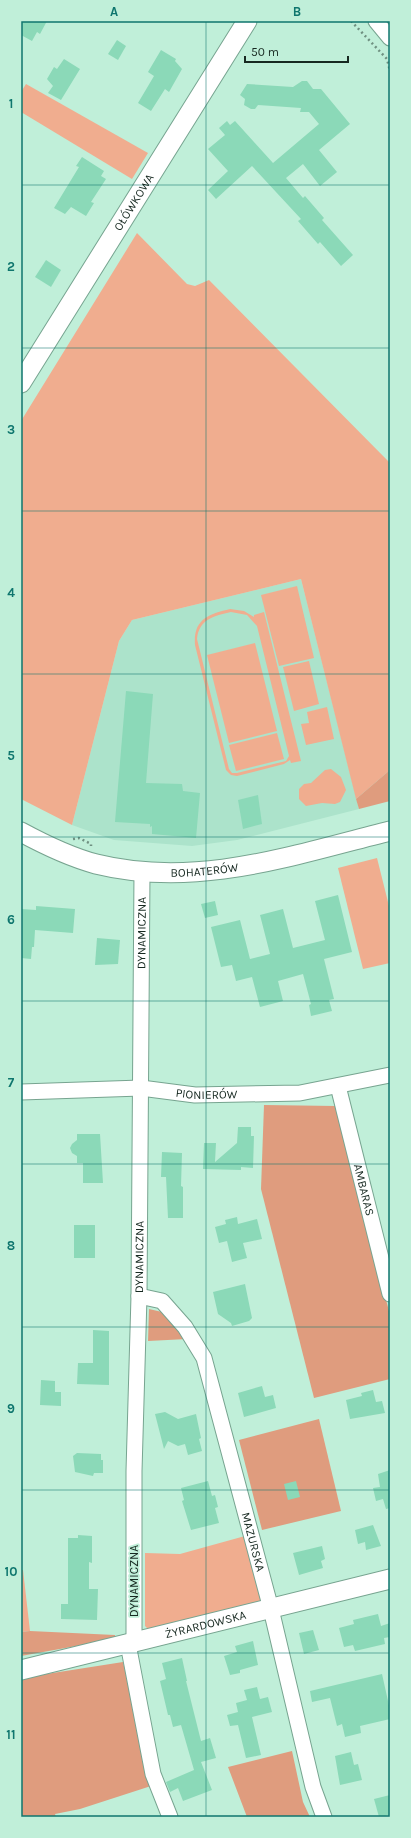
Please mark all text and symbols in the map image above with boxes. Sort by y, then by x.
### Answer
text: A [110,4,118,19]
text: B [293,4,301,19]
scale bar [245,38,348,64]
text: 50 m [251,45,279,59]
text: 1 [9,96,13,111]
street label: OŁÓWKOWA [111,171,157,233]
text: 2 [7,259,15,274]
text: 3 [7,422,15,437]
text: 4 [7,585,15,600]
text: 5 [7,748,15,763]
street label: BOHATERÓW [170,860,240,880]
street label: DYNAMICZNA [134,897,149,969]
text: 6 [7,912,15,927]
text: 7 [8,1075,15,1090]
street label: PIONIERÓW [175,1086,238,1102]
street label: AMBARAS [351,1162,377,1217]
street label: DYNAMICZNA [132,1221,147,1293]
text: 8 [7,1238,15,1253]
text: 9 [7,1401,15,1416]
street label: MAZURSKA [238,1511,268,1573]
street label: DYNAMICZNA [127,1545,141,1617]
text: 10 [5,1564,17,1579]
street label: ŻYRARDOWSKA [163,1608,248,1641]
text: 11 [6,1727,16,1742]

